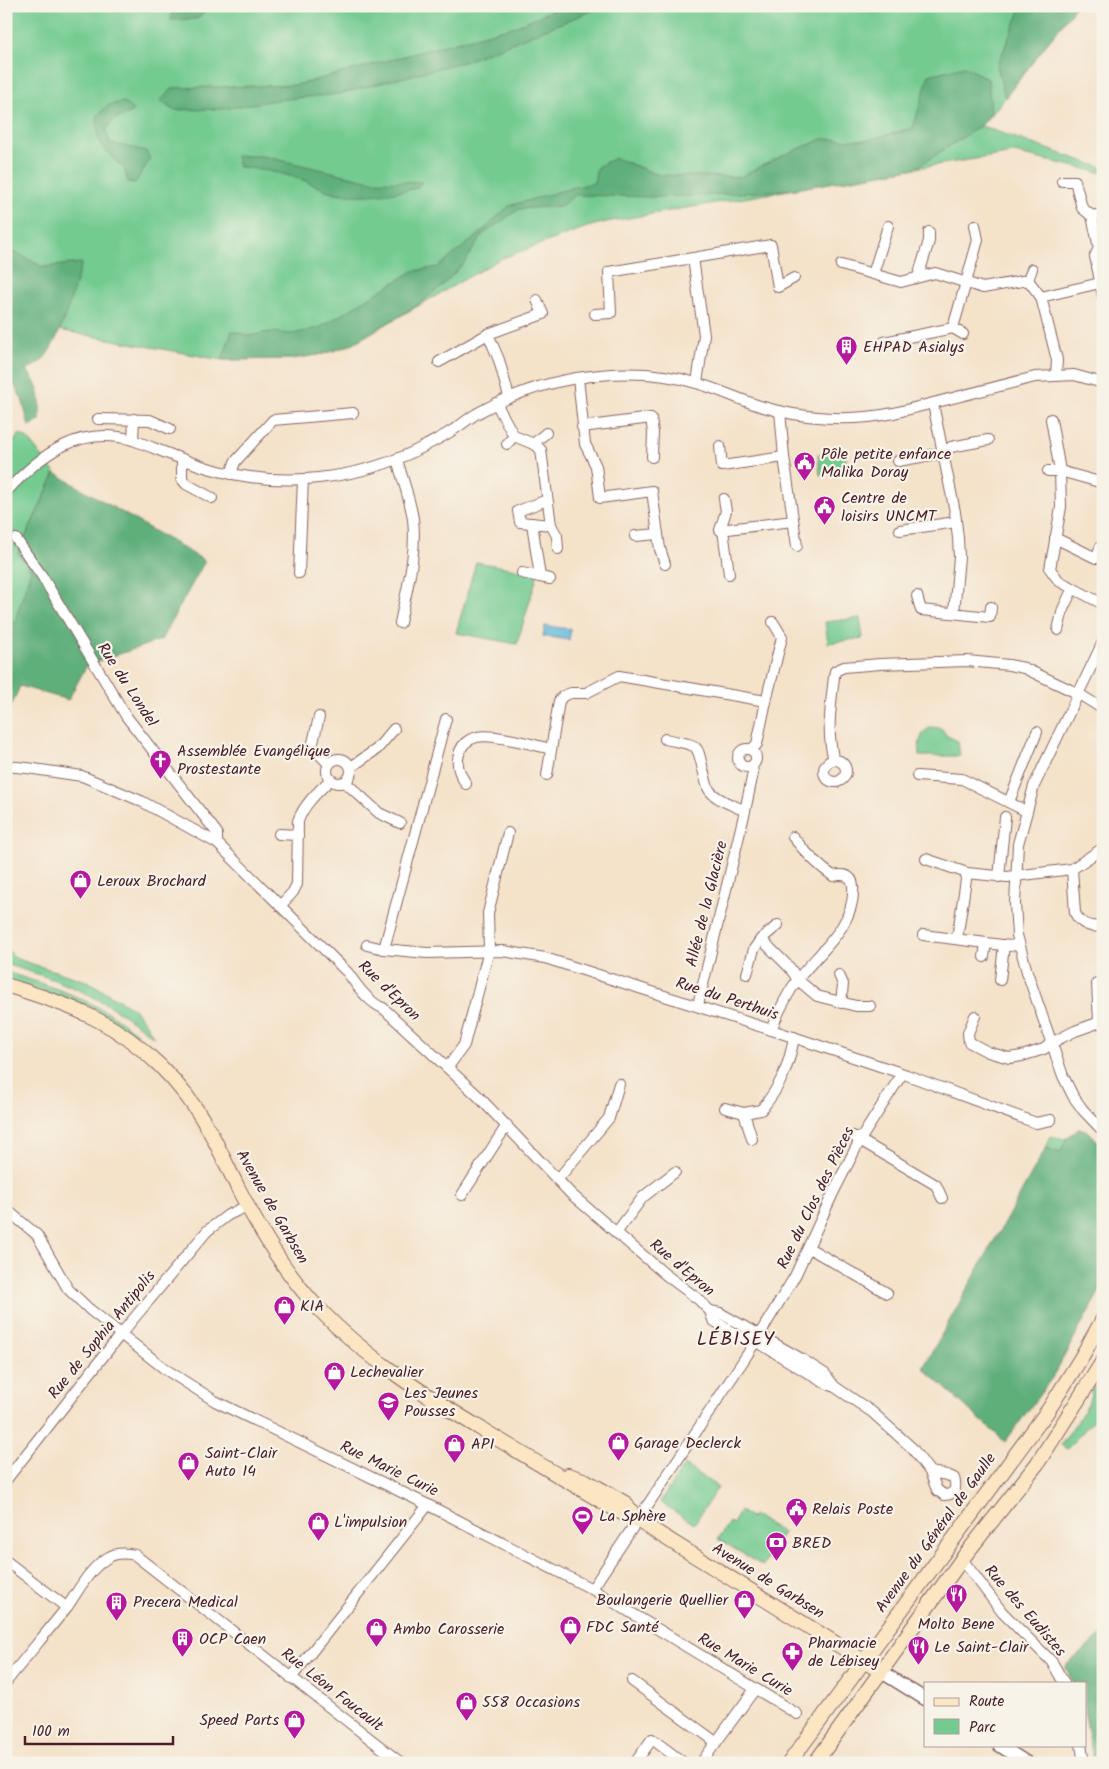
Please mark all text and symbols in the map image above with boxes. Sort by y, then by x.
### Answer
building icon: EHPAD Asialys [835,335,859,366]
place label: EHPAD Asialys [863,335,965,360]
place label: Pôle petite enfance Malika Doray [821,442,951,485]
public building icon: Pôle petite enfance Malika Doray [793,451,817,482]
place label: Centre de loisirs UNCMT [841,486,938,529]
public building icon: Centre de loisirs UNCMT [813,495,837,526]
street label: Rue du Londel [90,638,164,732]
place label: Assemblée Evangélique Prostestante [177,739,330,782]
church icon: Assemblée Evangélique Prostestante [149,748,173,779]
street label: Allée de la Glacière [679,838,735,970]
shop icon: Leroux Brochard [69,869,93,900]
place label: Leroux Brochard [97,869,207,894]
street label: Rue d'Epron [352,955,426,1027]
street label: Rue du Perthuis [672,971,782,1027]
street label: Rue du Clos des Pièces [771,1122,861,1273]
street label: Avenue de Garbsen [229,1145,315,1269]
street label: Rue d'Epron [644,1233,720,1303]
street label: Rue de Sophia Antipolis [42,1265,162,1405]
shop icon: KIA [272,1294,296,1325]
place label: KIA [300,1294,324,1319]
district label: LÉBISEY [697,1325,775,1355]
shop icon: Lechevalier [322,1360,346,1391]
place label: Lechevalier [350,1360,425,1385]
place label: Les Jeunes Pousses [404,1381,478,1424]
school or university icon: Les Jeunes Pousses [376,1390,400,1421]
shop icon: Garage Declerck [606,1431,630,1462]
place label: Garage Declerck [634,1431,741,1456]
shop icon: API [443,1432,467,1463]
place label: API [471,1432,494,1457]
street label: Rue Marie Curie [335,1434,443,1504]
place label: Saint-Clair Auto 14 [205,1441,279,1484]
street label: Avenue du Général de Gaulle [869,1448,1003,1618]
shop icon: Saint-Clair Auto 14 [177,1450,201,1481]
public building icon: Relais Poste [784,1497,808,1528]
place label: Relais Poste [812,1497,893,1522]
sports icon: La Sphère [571,1504,595,1535]
place label: La Sphère [599,1504,666,1529]
shop icon: L'impulsion [306,1510,330,1541]
place label: L'impulsion [334,1510,407,1535]
bank icon: BRED [764,1531,788,1562]
place label: BRED [792,1531,831,1556]
street label: Avenue de Garbsen [707,1536,829,1626]
street label: Rue des Eudistes [978,1559,1072,1663]
restaurant icon: Molto Bene [944,1583,968,1614]
place label: Boulangerie Quellier [596,1588,730,1613]
shop icon: Boulangerie Quellier [732,1588,756,1619]
building icon: Precera Medical [105,1590,129,1621]
place label: Precera Medical [133,1590,238,1615]
place label: Molto Bene [918,1612,994,1637]
shop icon: FDC Santé [558,1615,582,1646]
place label: FDC Santé [586,1615,659,1640]
shop icon: Ambo Carosserie [365,1617,389,1648]
place label: Ambo Carosserie [393,1617,504,1642]
building icon: OCP Caen [171,1627,195,1658]
place label: OCP Caen [199,1627,266,1652]
street label: Rue Marie Curie [693,1627,797,1703]
place label: Pharmacie de Lébisey [808,1631,880,1674]
restaurant icon: Le Saint-Clair [906,1635,930,1666]
place label: Le Saint-Clair [934,1635,1030,1660]
pharmacy icon: Pharmacie de Lébisey [780,1640,804,1671]
street label: Rue Léon Foucault [275,1642,389,1739]
legend [924,1682,1086,1746]
shop icon: 558 Occasions [454,1690,478,1721]
place label: 558 Occasions [482,1690,580,1715]
text: Route [969,1690,1005,1714]
place label: Speed Parts [200,1708,279,1733]
shop icon: Speed Parts [283,1708,307,1739]
scale bar [25,1714,172,1746]
text: Parc [969,1716,996,1740]
text: 100 m [32,1720,70,1744]

